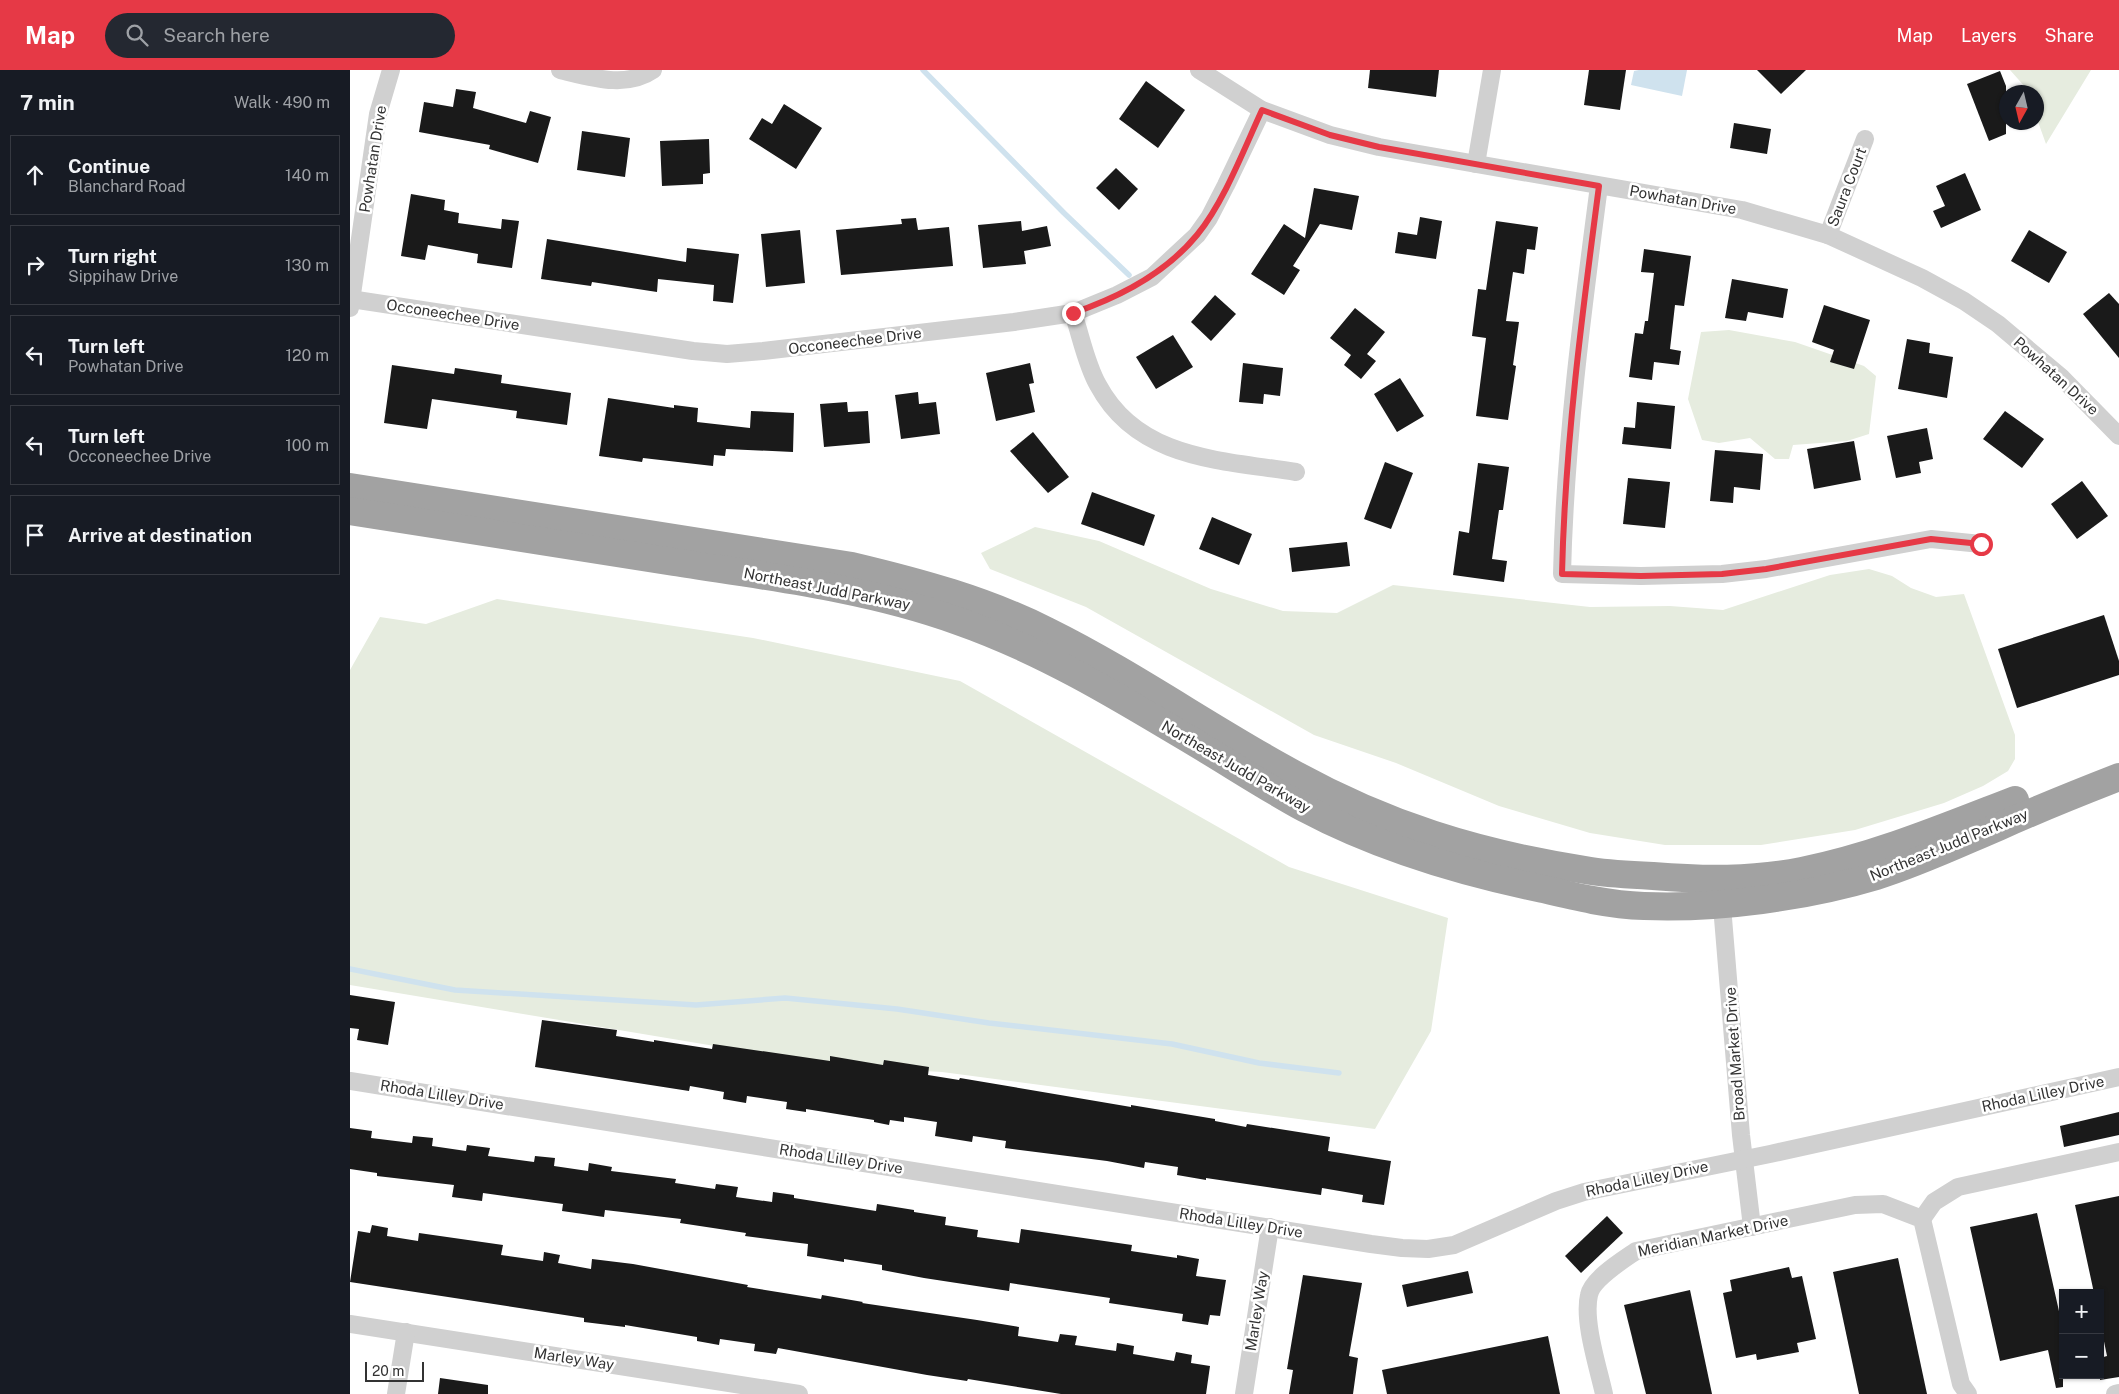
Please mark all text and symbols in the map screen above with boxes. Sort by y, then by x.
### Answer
search box [105,13,455,58]
text: Map [25,21,75,49]
icon: search [123,21,151,49]
text: Search here [163,24,270,46]
text: Map [1897,25,1933,46]
text: Layers [1961,25,2017,46]
text: Share [2045,25,2094,46]
north arrow [1999,85,2044,130]
text: 7 min [20,90,75,115]
text: Walk · 490 m [234,93,330,112]
street label: Powhatan Drive [356,104,389,214]
street label: Saura Court [1824,145,1870,229]
text: Continue [68,155,150,177]
icon: ahead [21,161,49,189]
text: 140 m [285,166,329,185]
text: Blanchard Road [68,177,186,196]
street label: Powhatan Drive [1628,182,1738,217]
text: Turn right [68,245,157,267]
icon: right [21,251,49,279]
text: 130 m [285,256,329,275]
text: Sippihaw Drive [68,267,178,286]
street label: Occoneechee Drive [385,296,521,333]
route end [1062,302,1085,325]
street label: Occoneechee Drive [787,324,923,357]
street label: Powhatan Drive [2010,333,2102,418]
text: Turn left [68,335,145,357]
icon: left [21,341,49,369]
text: 120 m [285,346,329,365]
text: Powhatan Drive [68,357,184,376]
text: Turn left [68,425,145,447]
icon: left [21,431,49,459]
text: 100 m [285,436,329,455]
text: Occoneechee Drive [68,447,211,466]
icon: arrive [21,521,49,549]
text: Arrive at destination [68,524,252,546]
route start [1970,533,1993,556]
street label: Northeast Judd Parkway [742,564,912,613]
street label: Northeast Judd Parkway [1159,717,1314,816]
street label: Northeast Judd Parkway [1867,805,2030,884]
street label: Broad Market Drive [1721,987,1748,1121]
street label: Rhoda Lilley Drive [1980,1072,2106,1115]
street label: Rhoda Lilley Drive [379,1076,505,1113]
street label: Rhoda Lilley Drive [778,1140,904,1177]
street label: Rhoda Lilley Drive [1584,1157,1710,1200]
street label: Rhoda Lilley Drive [1178,1204,1304,1241]
street label: Meridian Market Drive [1636,1211,1790,1260]
street label: Marley Way [1242,1270,1271,1352]
map controls [2059,1289,2104,1379]
button: + [2059,1289,2104,1334]
button: − [2059,1334,2104,1379]
street label: Marley Way [533,1344,615,1373]
scale bar [365,1359,424,1382]
text: 20 m [372,1363,404,1379]

